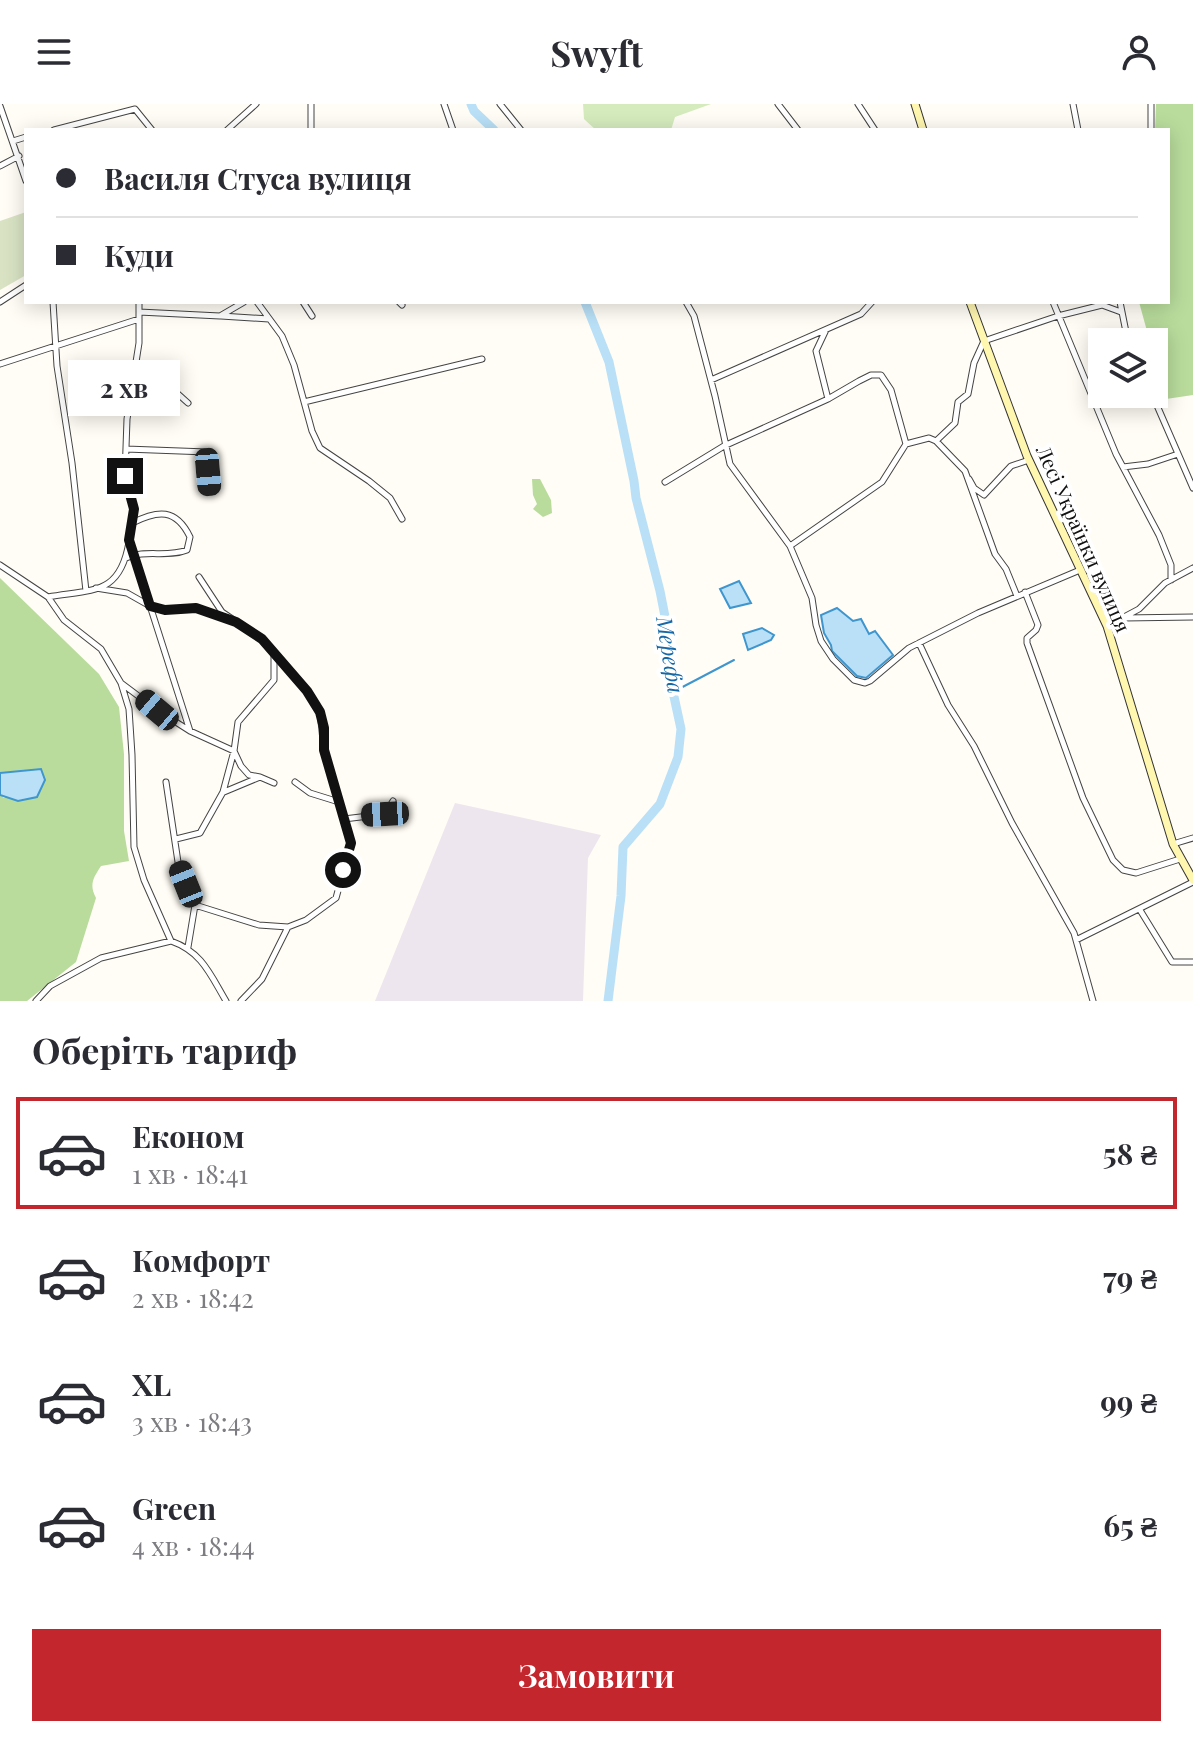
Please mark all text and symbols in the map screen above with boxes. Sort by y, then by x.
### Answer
text: Swyft [550,28,643,76]
icon: menu [32,30,76,74]
icon: person [1117,30,1161,74]
text: Василя Стуса вулиця [104,158,412,198]
text: Куди [104,235,174,275]
map controls [1088,328,1168,408]
button: layers [1088,328,1168,408]
callout: 2 хв [69,360,181,416]
text: 2 хв [100,370,148,405]
street label: Лесі Українки вулиця [1031,440,1138,636]
car [194,447,222,497]
route end [107,458,143,494]
water label: Мерефа [650,613,692,696]
car [131,685,183,735]
car [360,801,410,827]
route start [325,852,361,888]
car [166,857,206,911]
text: Оберіть тариф [32,1025,297,1073]
text: Економ [132,1116,244,1156]
icon: car [36,1117,108,1189]
text: 58 ₴ [1103,1133,1157,1173]
text: 1 хв · 18:41 [132,1156,248,1191]
text: Комфорт [132,1240,270,1280]
icon: car [36,1241,108,1313]
text: 79 ₴ [1103,1257,1157,1297]
text: 2 хв · 18:42 [132,1280,254,1315]
text: XL [132,1364,171,1404]
icon: car [36,1365,108,1437]
text: 99 ₴ [1100,1381,1157,1421]
text: 3 хв · 18:43 [132,1404,252,1439]
text: Green [132,1488,216,1528]
icon: car [36,1489,108,1561]
text: 65 ₴ [1103,1505,1157,1545]
text: 4 хв · 18:44 [132,1528,255,1563]
button: Замовити [32,1629,1161,1721]

